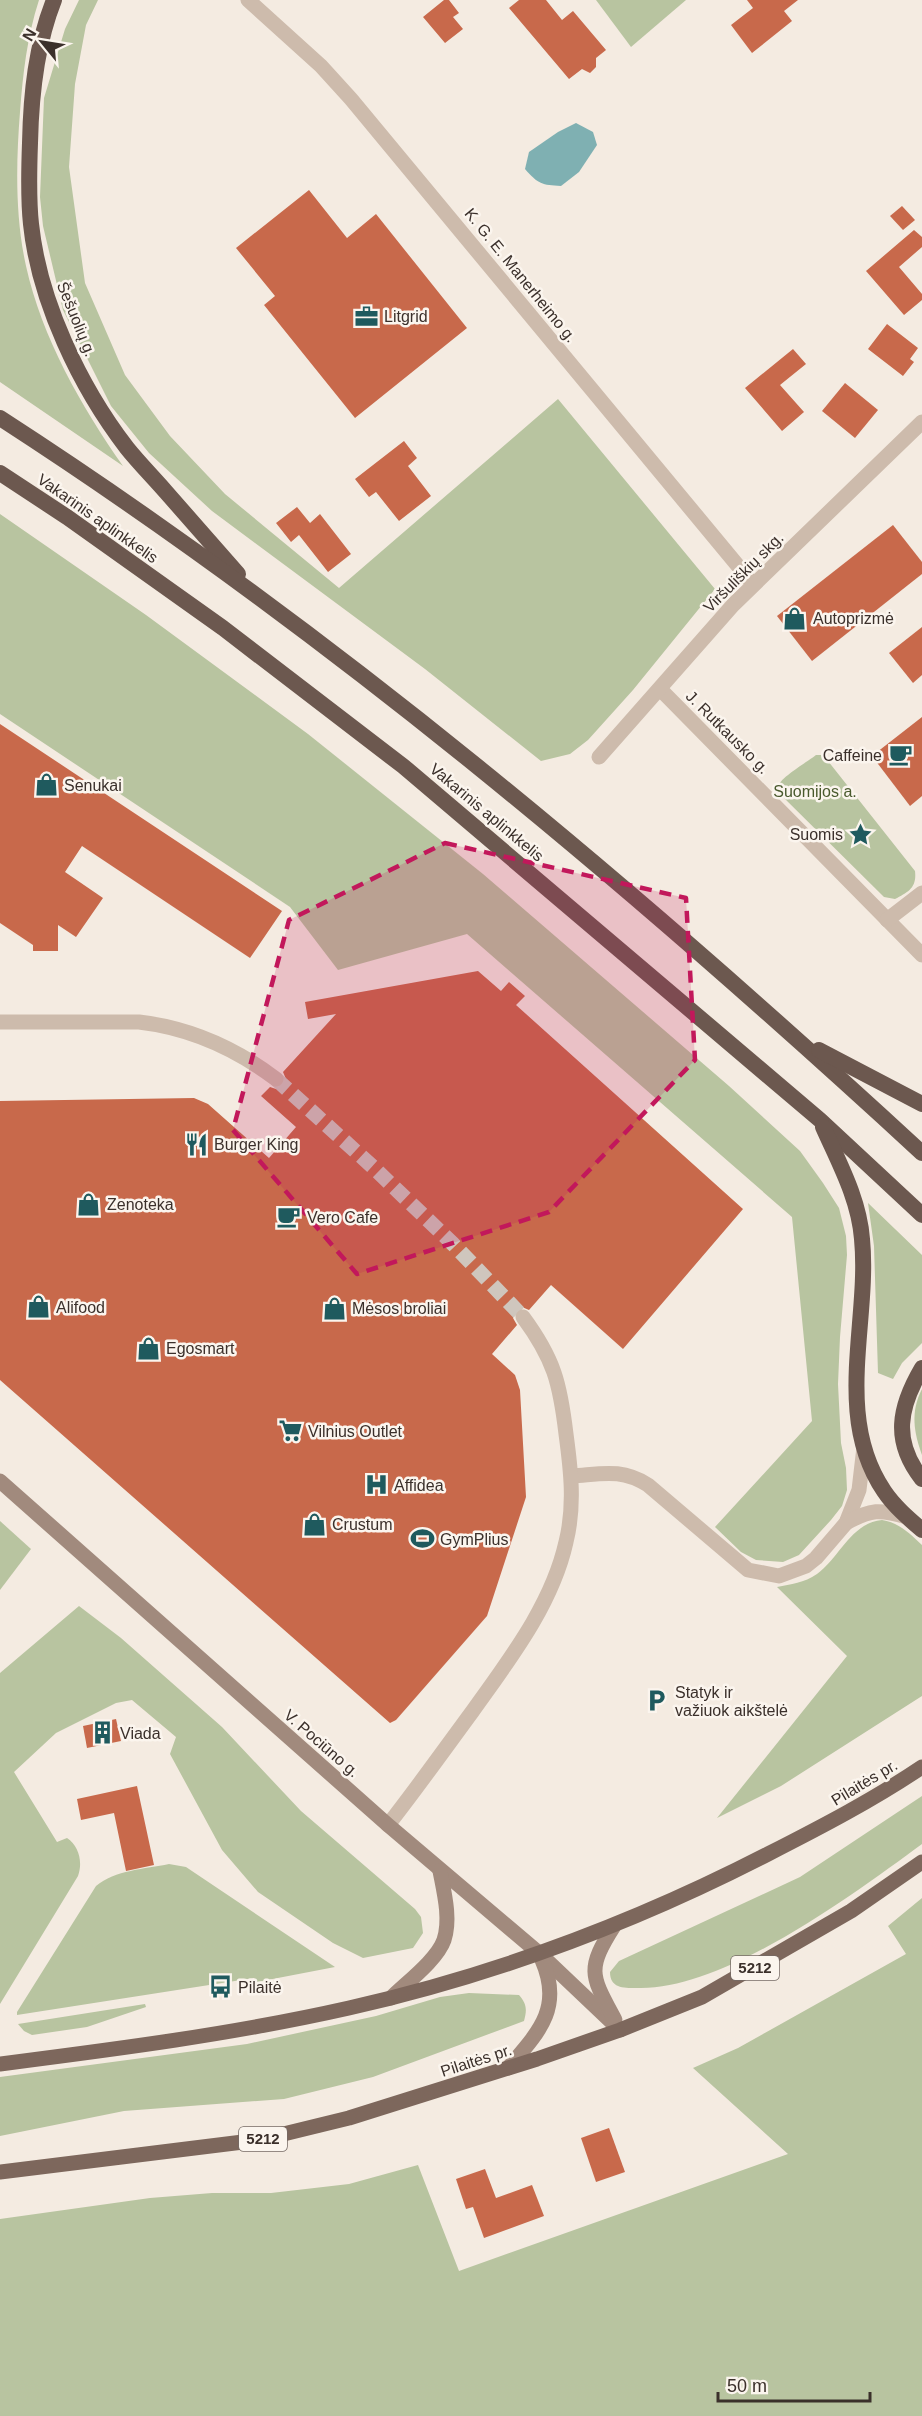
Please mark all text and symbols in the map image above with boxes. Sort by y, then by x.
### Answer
north arrow [12,12,72,72]
text: N [19,25,40,44]
street label: K. G. E. Manerheimo g. [461,205,580,346]
street label: Šešuolių g. [54,279,100,359]
office icon: Litgrid [353,303,379,329]
place label: Litgrid [384,308,428,325]
street label: Vakarinis aplinkkelis [34,470,161,566]
street label: Viršuliškių skg. [700,529,787,616]
shop icon: Autoprizmė [782,605,808,631]
place label: Autoprizmė [813,610,894,627]
street label: J. Rutkausko g. [683,687,773,777]
cafe icon: Caffeine [887,742,913,768]
place label: Caffeine [823,747,882,764]
street label: Vakarinis aplinkkelis [426,760,547,865]
shop icon: Senukai [33,772,59,798]
place label: Senukai [64,777,122,794]
park label: Suomijos a. [773,783,857,800]
place icon: Suomis [848,821,874,847]
place label: Suomis [790,826,843,843]
restaurant icon: Burger King [183,1131,209,1157]
place label: Burger King [214,1136,299,1153]
shop icon: Zenoteka [76,1191,102,1217]
place label: Zenoteka [107,1196,174,1213]
cafe icon: Vero Cafe [276,1204,302,1230]
place label: Vero Cafe [307,1209,378,1226]
shop icon: Alifood [25,1294,51,1320]
shop icon: Mėsos broliai [321,1295,347,1321]
place label: Alifood [56,1299,105,1316]
place label: Mėsos broliai [352,1300,446,1317]
shop icon: Egosmart [135,1335,161,1361]
place label: Egosmart [166,1340,235,1357]
supermarket icon: Vilnius Outlet [277,1418,303,1444]
place label: Vilnius Outlet [308,1423,403,1440]
hospital icon: Affidea [363,1472,389,1498]
place label: Affidea [394,1477,444,1494]
shop icon: Crustum [301,1511,327,1537]
place label: Crustum [332,1516,392,1533]
sports icon: GymPlius [409,1526,435,1552]
place label: GymPlius [440,1531,508,1548]
place label: Statyk ir važiuok aikštelė [675,1684,788,1719]
parking icon: Statyk ir važiuok aikštelė [644,1688,670,1714]
street label: V. Pociūno g. [281,1706,363,1781]
building icon: Viada [89,1720,115,1746]
place label: Viada [120,1725,161,1742]
street label: Pilaitės pr. [828,1756,900,1809]
road number: 5212 [731,1956,779,1980]
bus stop icon: Pilaitė [207,1974,233,2000]
place label: Pilaitė [238,1979,282,1996]
street label: Pilaitės pr. [438,2041,514,2080]
road number: 5212 [239,2127,287,2151]
scale bar [718,2365,870,2403]
text: 50 m [727,2376,767,2396]

